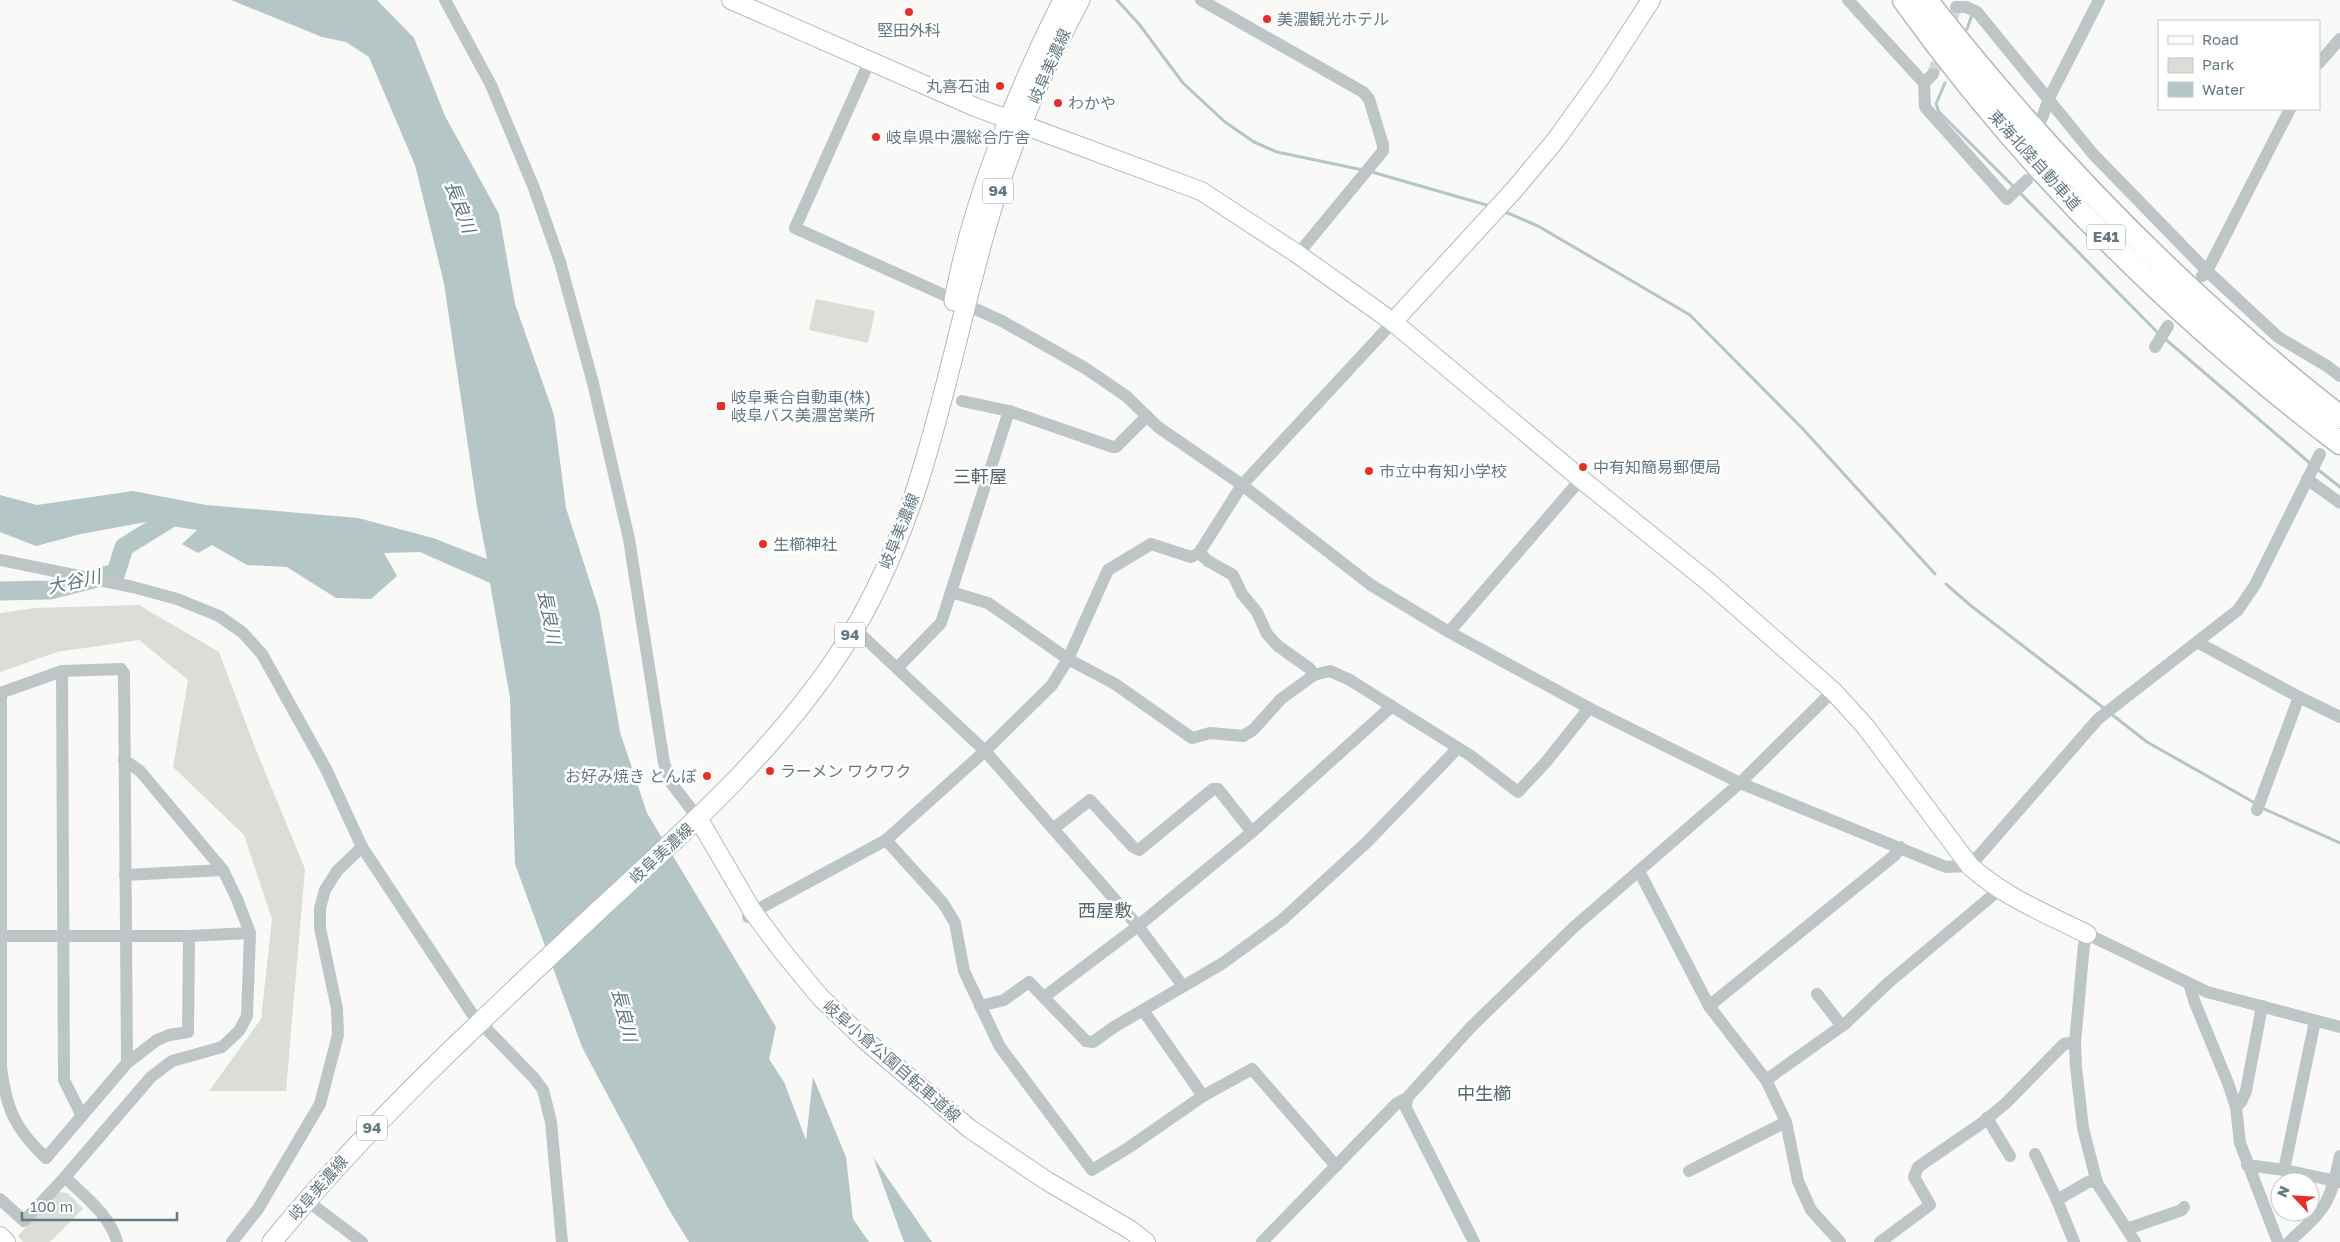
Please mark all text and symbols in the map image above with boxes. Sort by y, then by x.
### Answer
marker: 堅田外科 [903,6,915,18]
place label: 美濃観光ホテル [1277,9,1389,29]
marker: 美濃観光ホテル [1261,13,1273,25]
place label: 堅田外科 [877,20,941,40]
legend [2158,20,2320,110]
street label: 岐阜美濃線 [1024,25,1074,107]
text: Road [2202,30,2239,48]
text: Park [2202,55,2235,73]
place label: 丸喜石油 [926,76,990,96]
marker: 丸喜石油 [994,80,1006,92]
text: Water [2202,80,2245,98]
place label: わかや [1068,93,1116,113]
marker: わかや [1052,97,1064,109]
street label: 東海北陸自動車道 [1985,106,2085,214]
place label: 岐阜県中濃総合庁舎 [886,127,1030,147]
marker: 岐阜県中濃総合庁舎 [870,131,882,143]
water label: 長良川 [441,177,482,238]
road number: 94 [983,178,1013,204]
road number: E41 [2087,224,2125,250]
place label: 岐阜乗合自動車(株) 岐阜バス美濃営業所 [731,387,875,425]
marker: 岐阜乗合自動車(株) 岐阜バス美濃営業所 [715,400,727,412]
place label: 中有知簡易郵便局 [1593,457,1721,477]
place label: 市立中有知小学校 [1379,461,1507,481]
marker: 中有知簡易郵便局 [1577,461,1589,473]
district label: 三軒屋 [953,465,1007,487]
marker: 市立中有知小学校 [1363,465,1375,477]
street label: 岐阜美濃線 [875,490,923,572]
place label: 生櫛神社 [773,534,837,554]
marker: 生櫛神社 [757,538,769,550]
water label: 大谷川 [45,564,104,597]
water label: 長良川 [534,588,566,647]
road number: 94 [835,622,865,648]
place label: ラーメン ワクワク [780,761,911,781]
marker: ラーメン ワクワク [764,765,776,777]
place label: お好み焼き とんぼ [565,766,697,786]
marker: お好み焼き とんぼ [701,770,713,782]
street label: 岐阜美濃線 [625,818,697,888]
district label: 西屋敷 [1078,899,1132,921]
water label: 長良川 [608,986,643,1046]
street label: 岐阜小倉公園自転車道線 [819,996,965,1126]
district label: 中生櫛 [1457,1082,1511,1104]
road number: 94 [357,1116,387,1140]
street label: 岐阜美濃線 [284,1151,352,1225]
north arrow [2270,1172,2320,1222]
text: N [2273,1183,2293,1200]
scale bar [22,1190,178,1222]
text: 100 m [30,1197,73,1215]

